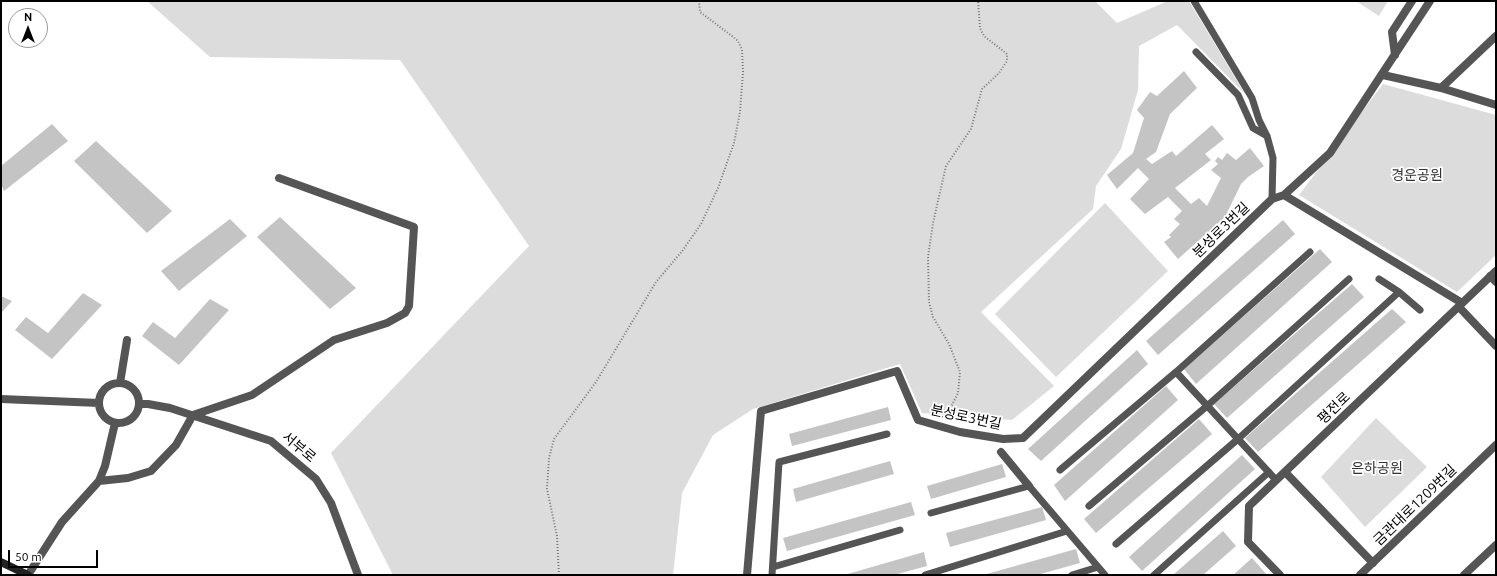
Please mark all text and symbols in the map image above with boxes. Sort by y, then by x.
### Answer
north arrow [8,8,48,48]
text: N [24,11,32,23]
park label: 경운공원 [1391,167,1443,183]
street label: 분성로3번길 [1189,199,1253,261]
street label: 평전로 [1314,389,1354,427]
street label: 분성로3번길 [929,401,1003,433]
street label: 서부로 [279,428,319,466]
park label: 은하공원 [1351,460,1403,476]
street label: 금관대로1209번길 [1370,461,1460,549]
scale bar [10,542,100,568]
text: 50 m [15,550,42,563]

